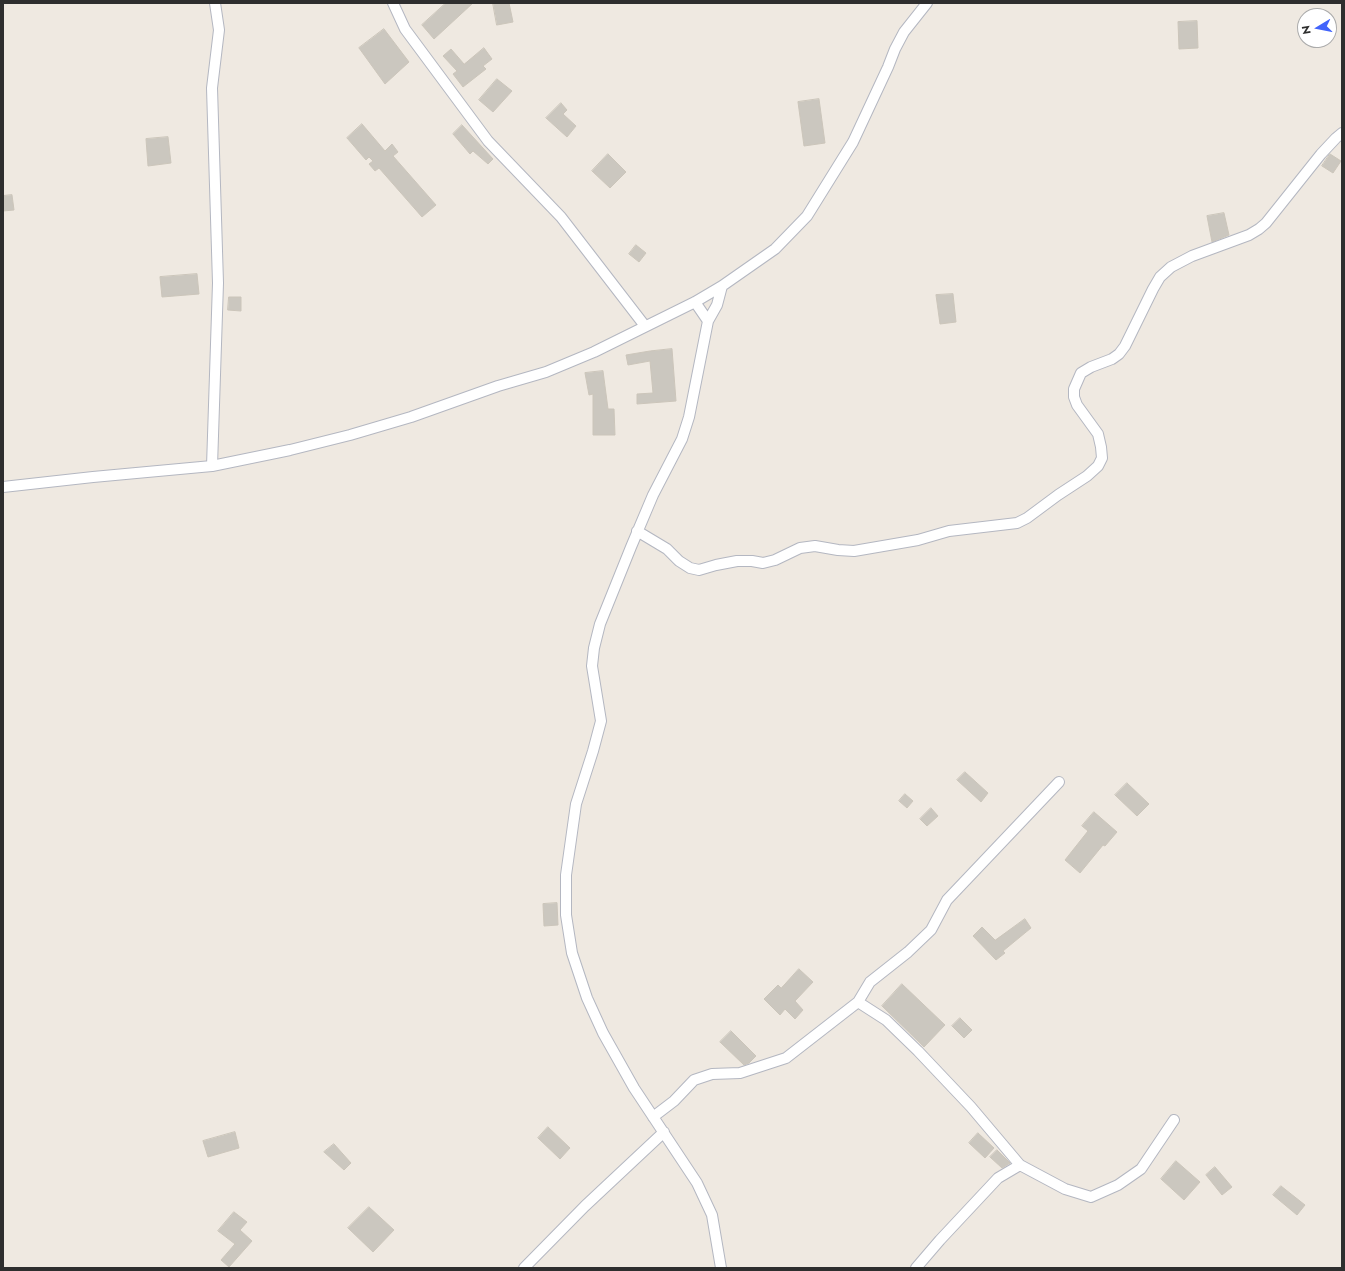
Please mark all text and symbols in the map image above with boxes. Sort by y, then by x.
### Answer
north arrow [1297,8,1337,48]
text: N [1298,24,1315,36]

